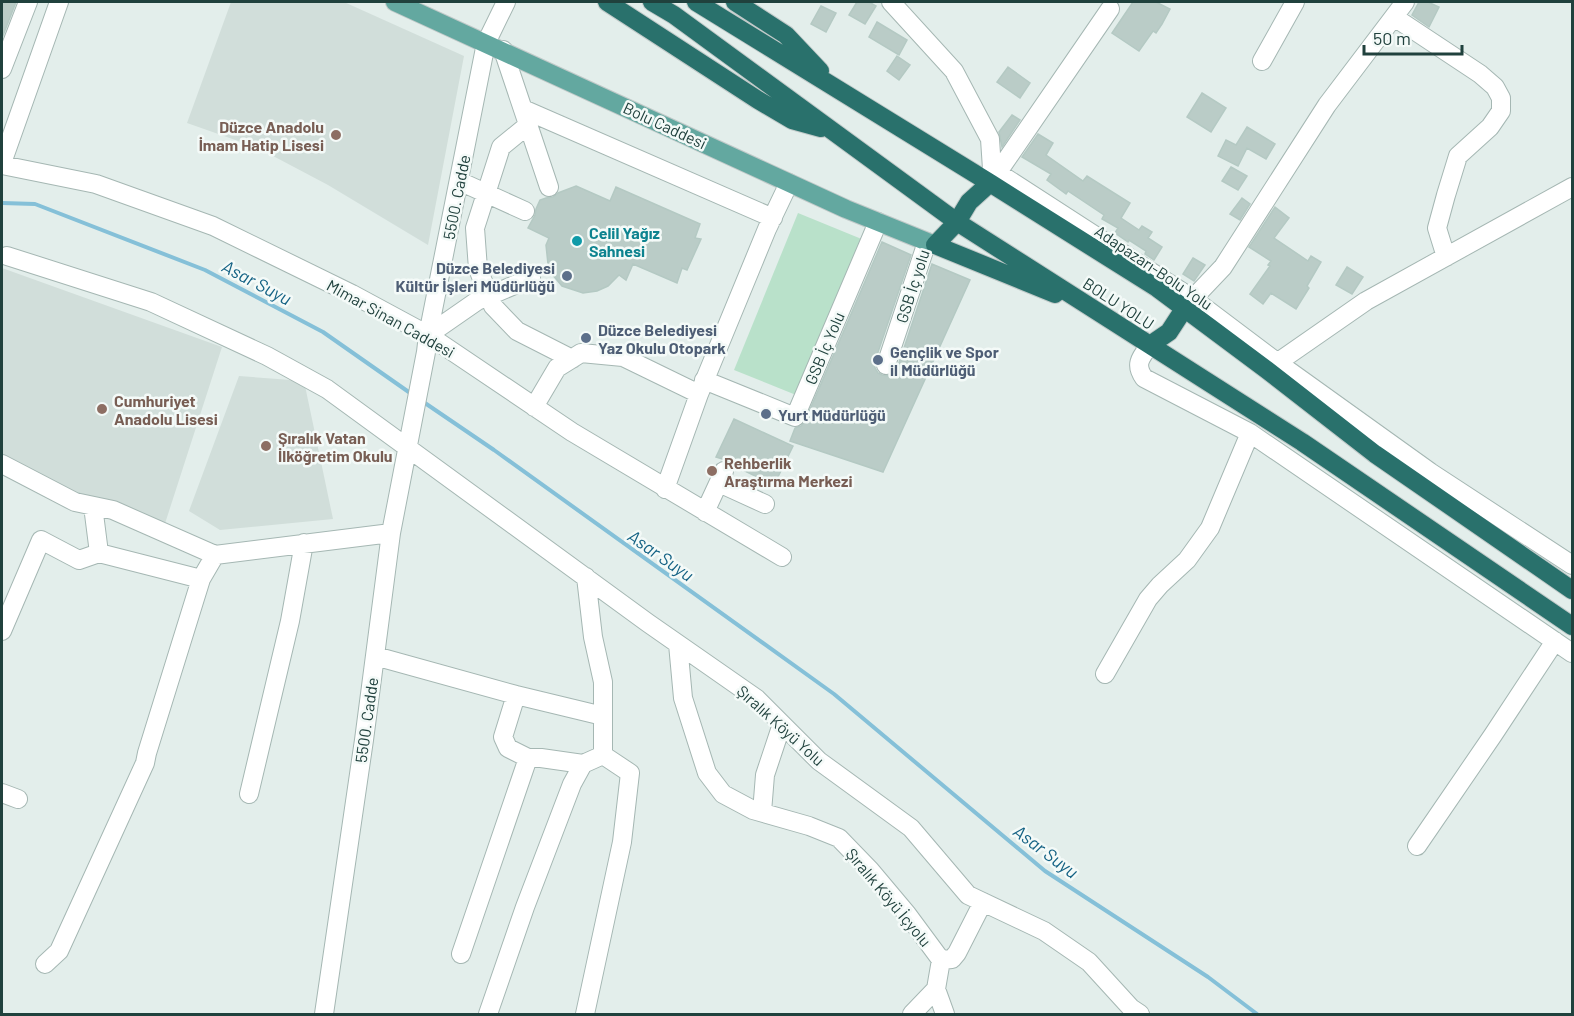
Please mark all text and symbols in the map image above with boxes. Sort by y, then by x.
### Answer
scale bar [1364,18,1462,56]
text: 50 m [1373,27,1411,49]
street label: Bolu Caddesi [620,97,710,153]
place label: Düzce Anadolu İmam Hatip Lisesi [199,117,324,154]
marker: Düzce Anadolu İmam Hatip Lisesi [329,128,343,142]
street label: 5500. Cadde [438,153,474,241]
street label: Adapazarı-Bolu Yolu [1092,221,1216,313]
place label: Celil Yağız Sahnesi [589,223,660,260]
marker: Celil Yağız Sahnesi [570,234,584,248]
street label: GSB İç yolu [891,247,933,325]
water label: Asar Suyu [219,255,295,309]
place label: Düzce Belediyesi Kültür İşleri Müdürlüğü [395,258,555,295]
marker: Düzce Belediyesi Kültür İşleri Müdürlüğü [560,269,574,283]
street label: BOLU YOLU [1080,273,1158,333]
street label: Mimar Sinan Caddesi [324,275,458,361]
street label: GSB İç Yolu [800,309,848,387]
place label: Düzce Belediyesi Yaz Okulu Otopark [598,320,726,357]
marker: Düzce Belediyesi Yaz Okulu Otopark [579,331,593,345]
place label: Gençlik ve Spor il Müdürlüğü [890,342,999,379]
marker: Gençlik ve Spor il Müdürlüğü [871,353,885,367]
place label: Cumhuriyet Anadolu Lisesi [114,391,218,428]
marker: Cumhuriyet Anadolu Lisesi [95,402,109,416]
place label: Yurt Müdürlüğü [778,405,886,424]
marker: Yurt Müdürlüğü [759,407,773,421]
place label: Şıralık Vatan İlköğretim Okulu [278,428,393,465]
marker: Şıralık Vatan İlköğretim Okulu [259,439,273,453]
place label: Rehberlik Araştırma Merkezi [724,453,853,490]
marker: Rehberlik Araştırma Merkezi [705,464,719,478]
water label: Asar Suyu [624,524,698,586]
street label: 5500. Cadde [351,676,381,764]
street label: Şıralık Köyü Yolu [733,681,829,769]
water label: Asar Suyu [1009,820,1083,882]
street label: Şıralık Köyü İçyolu [842,844,936,950]

